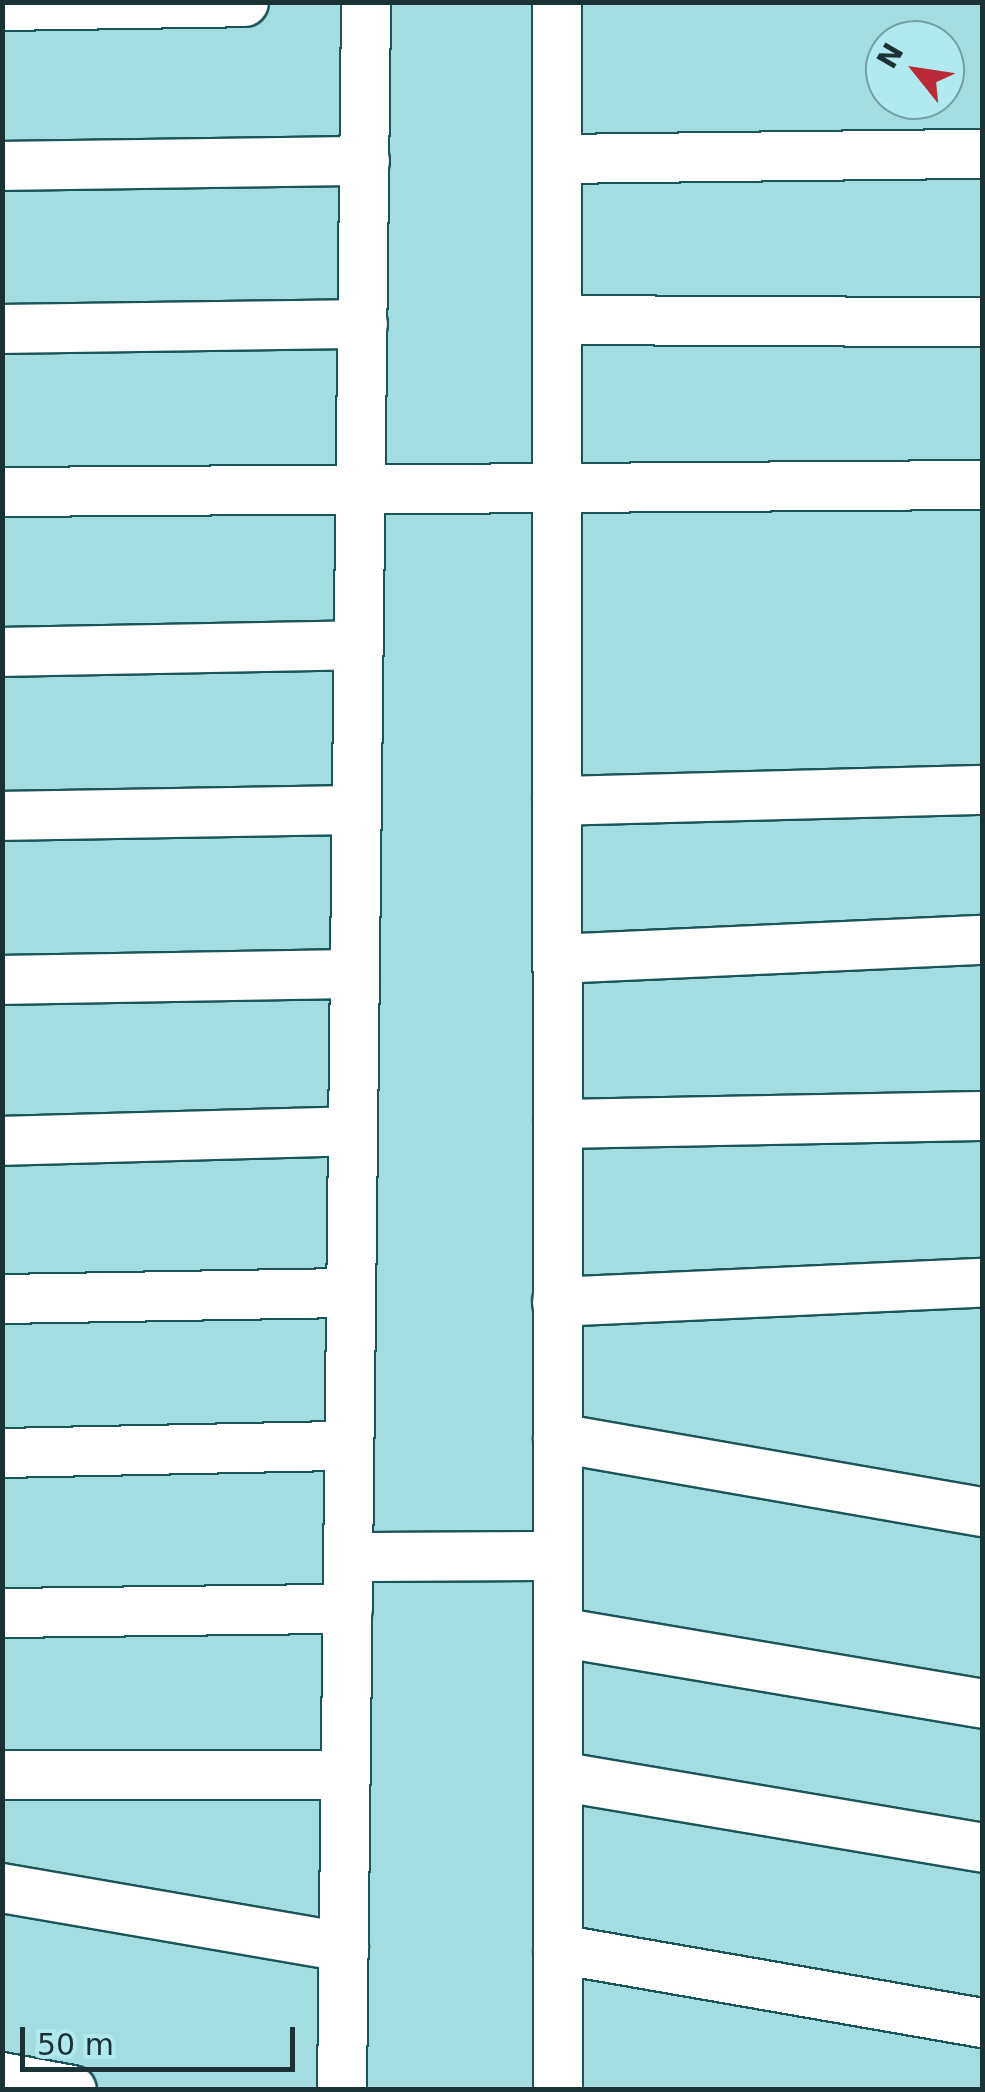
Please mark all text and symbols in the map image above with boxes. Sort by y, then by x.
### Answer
north arrow [865,20,965,120]
text: N [870,37,910,74]
scale bar [25,2007,300,2069]
text: 50 m [37,2027,114,2062]

